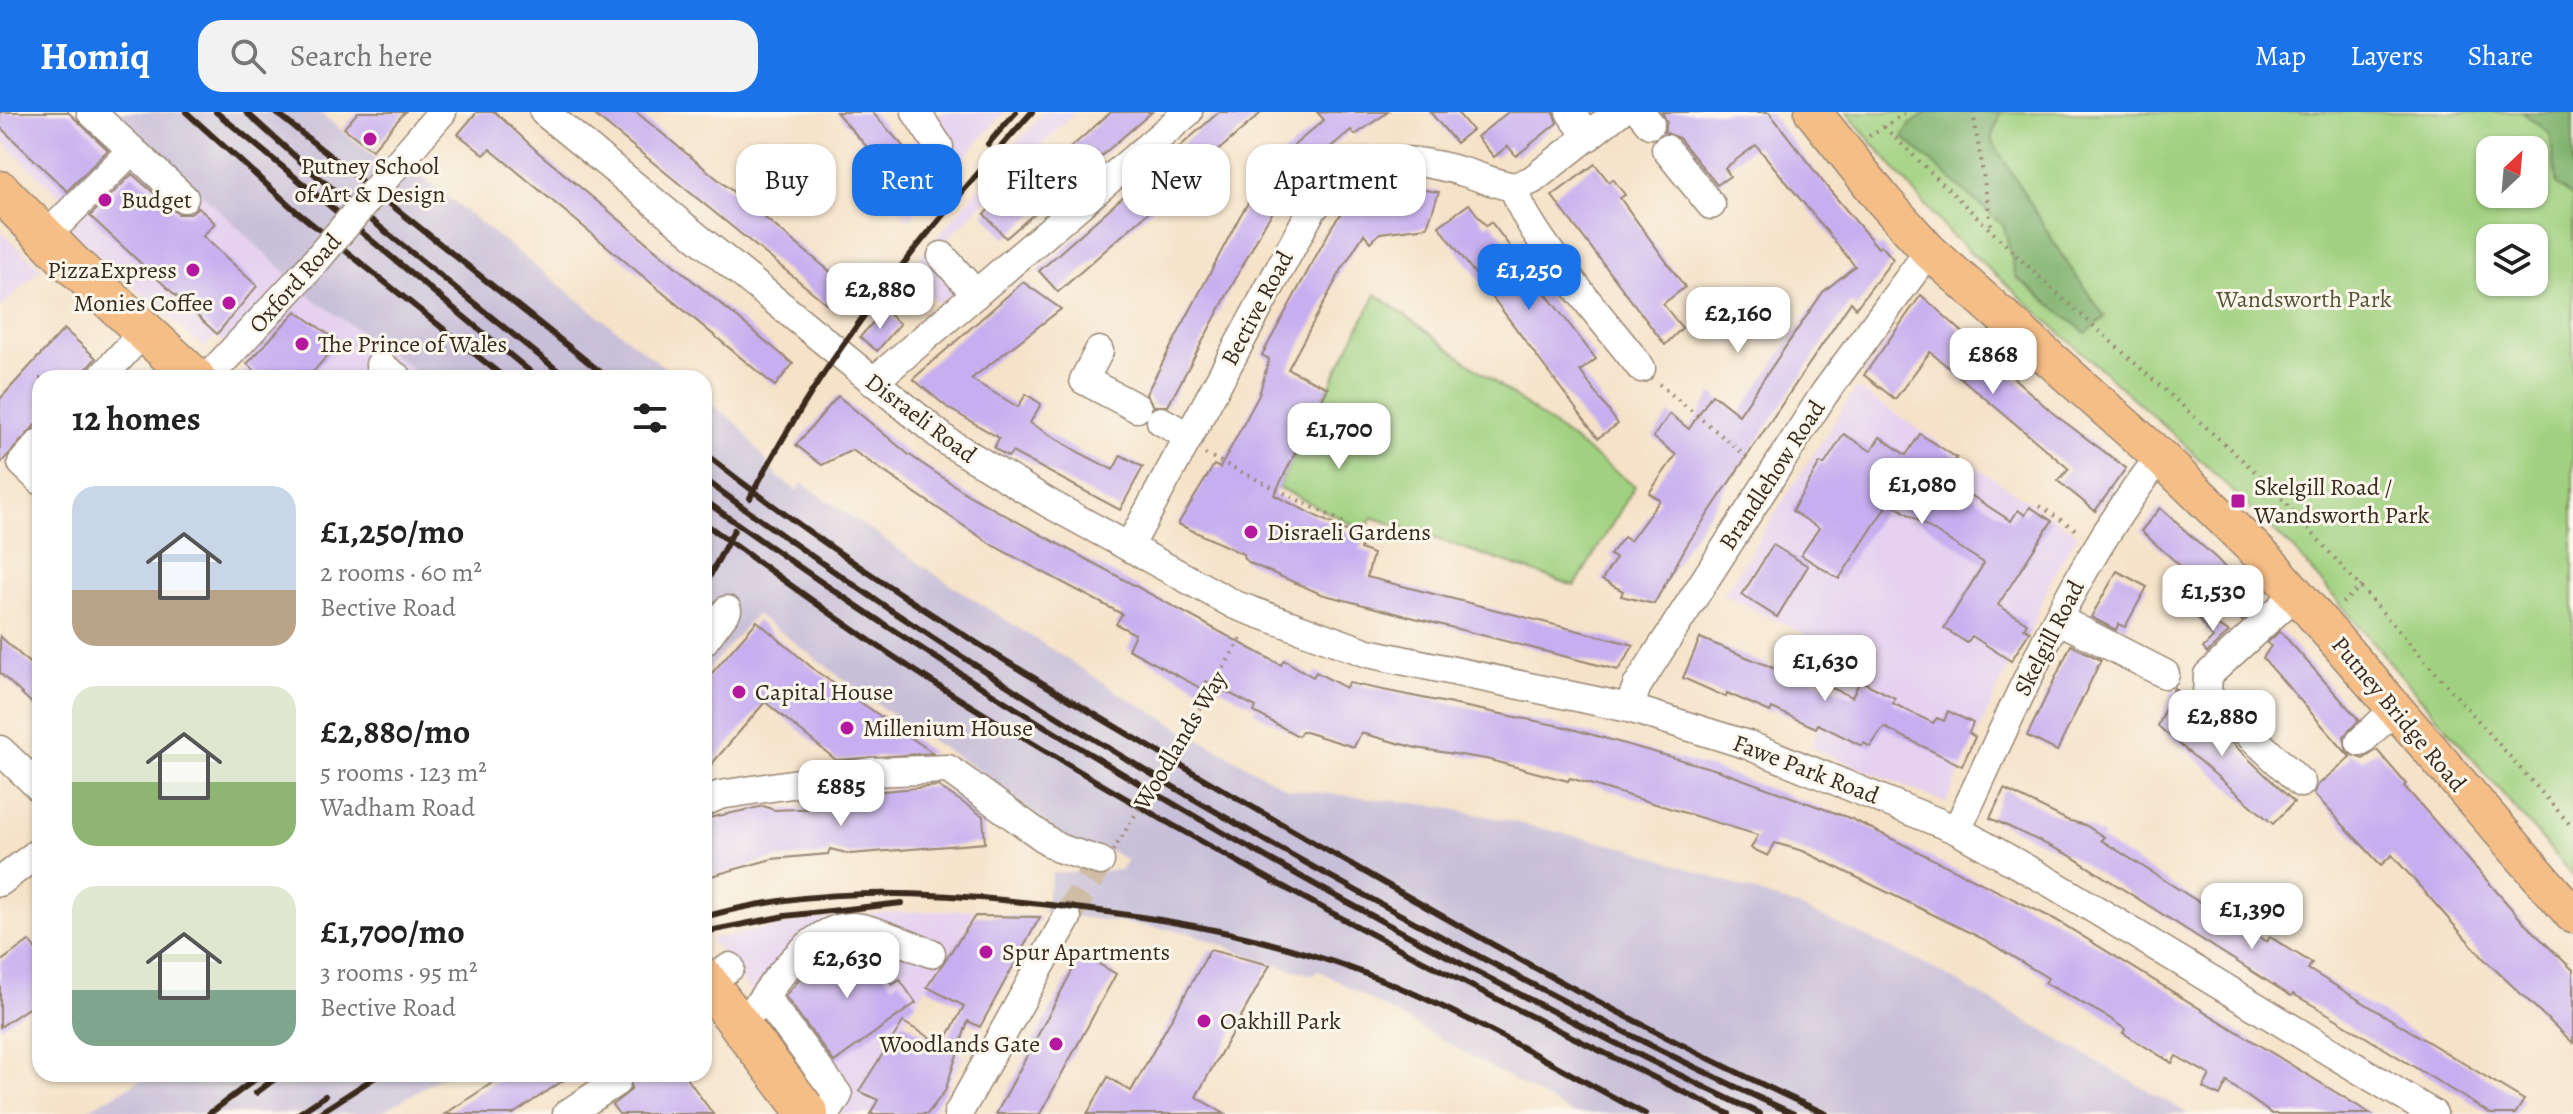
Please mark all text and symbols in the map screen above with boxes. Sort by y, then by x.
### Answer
search box [198,20,758,92]
text: Homiq [40,30,150,82]
icon: search [226,34,270,78]
text: Search here [290,36,433,76]
text: Map [2255,37,2306,75]
text: Layers [2350,37,2423,75]
text: Share [2467,37,2533,75]
marker: Putney School of Art & Design [361,130,379,148]
north arrow [2476,136,2548,208]
map controls [2476,136,2548,296]
chip: Buy [736,144,836,216]
chip: Rent [852,144,962,216]
chip: Filters [978,144,1106,216]
chip: New [1122,144,1230,216]
chip: Apartment [1246,144,1426,216]
place label: Putney School of Art & Design [295,150,445,210]
place label: Budget [121,184,192,216]
marker: Budget [96,191,114,209]
button: layers [2476,224,2548,296]
street label: Oxford Road [242,226,348,340]
pin: £1,250 [1464,244,1594,312]
street label: Bective Road [1213,245,1301,371]
text: £1,250 [1496,252,1562,287]
place label: PizzaExpress [47,254,177,286]
marker: PizzaExpress [184,261,202,279]
pin: £2,880 [815,263,945,331]
text: £2,880 [844,271,916,306]
park label: Wandsworth Park [2215,283,2392,315]
place label: Monies Coffee [73,287,213,319]
pin: £2,160 [1673,287,1803,355]
marker: Monies Coffee [220,294,238,312]
text: £2,160 [1704,295,1772,330]
place label: The Prince of Wales [318,328,507,360]
pin: £868 [1946,328,2040,396]
marker: The Prince of Wales [293,335,311,353]
text: £868 [1968,336,2018,371]
street label: Disraeli Road [859,366,983,470]
street label: Brandlehow Road [1711,394,1833,556]
text: 12 homes [72,395,201,442]
icon: filters [628,396,672,440]
pin: £1,700 [1274,403,1404,471]
text: £1,700 [1305,411,1373,446]
pin: £1,080 [1857,458,1987,526]
text: £1,080 [1888,466,1956,501]
place label: Skelgill Road / Wandsworth Park [2253,471,2430,531]
marker: Skelgill Road / Wandsworth Park [2229,492,2247,510]
text: £1,250/mo [320,508,464,555]
place label: Disraeli Gardens [1267,516,1431,548]
icon: home [136,518,232,614]
marker: Disraeli Gardens [1242,523,1260,541]
text: 2 rooms · 60 m² [320,555,482,590]
pin: £1,530 [2148,565,2278,633]
text: £1,530 [2180,573,2246,608]
street label: Skelgill Road [2006,575,2092,701]
text: Bective Road [320,590,456,625]
street label: Putney Bridge Road [2324,629,2474,799]
pin: £1,630 [1760,635,1890,703]
text: £1,630 [1792,643,1858,678]
street label: Woodlands Way [1125,664,1234,816]
place label: Capital House [755,676,893,708]
marker: Capital House [730,683,748,701]
pin: £2,880 [2157,690,2287,758]
text: £2,880 [2186,698,2258,733]
text: £2,880/mo [320,708,470,755]
place label: Millenium House [863,712,1033,744]
icon: home [136,718,232,814]
marker: Millenium House [838,719,856,737]
street label: Fawe Park Road [1728,727,1884,812]
text: 5 rooms · 123 m² [320,755,487,790]
pin: £885 [794,760,888,828]
text: £885 [816,768,866,803]
text: Wadham Road [320,790,475,825]
pin: £1,390 [2187,883,2317,951]
text: £1,390 [2219,891,2285,926]
text: £1,700/mo [320,908,465,955]
icon: home [136,918,232,1014]
pin: £2,630 [782,932,912,1000]
place label: Spur Apartments [1002,936,1170,968]
text: £2,630 [812,940,882,975]
marker: Spur Apartments [977,943,995,961]
text: 3 rooms · 95 m² [320,955,477,990]
text: Bective Road [320,990,456,1025]
place label: Oakhill Park [1220,1005,1341,1037]
marker: Oakhill Park [1195,1012,1213,1030]
place label: Woodlands Gate [879,1028,1040,1060]
marker: Woodlands Gate [1047,1035,1065,1053]

